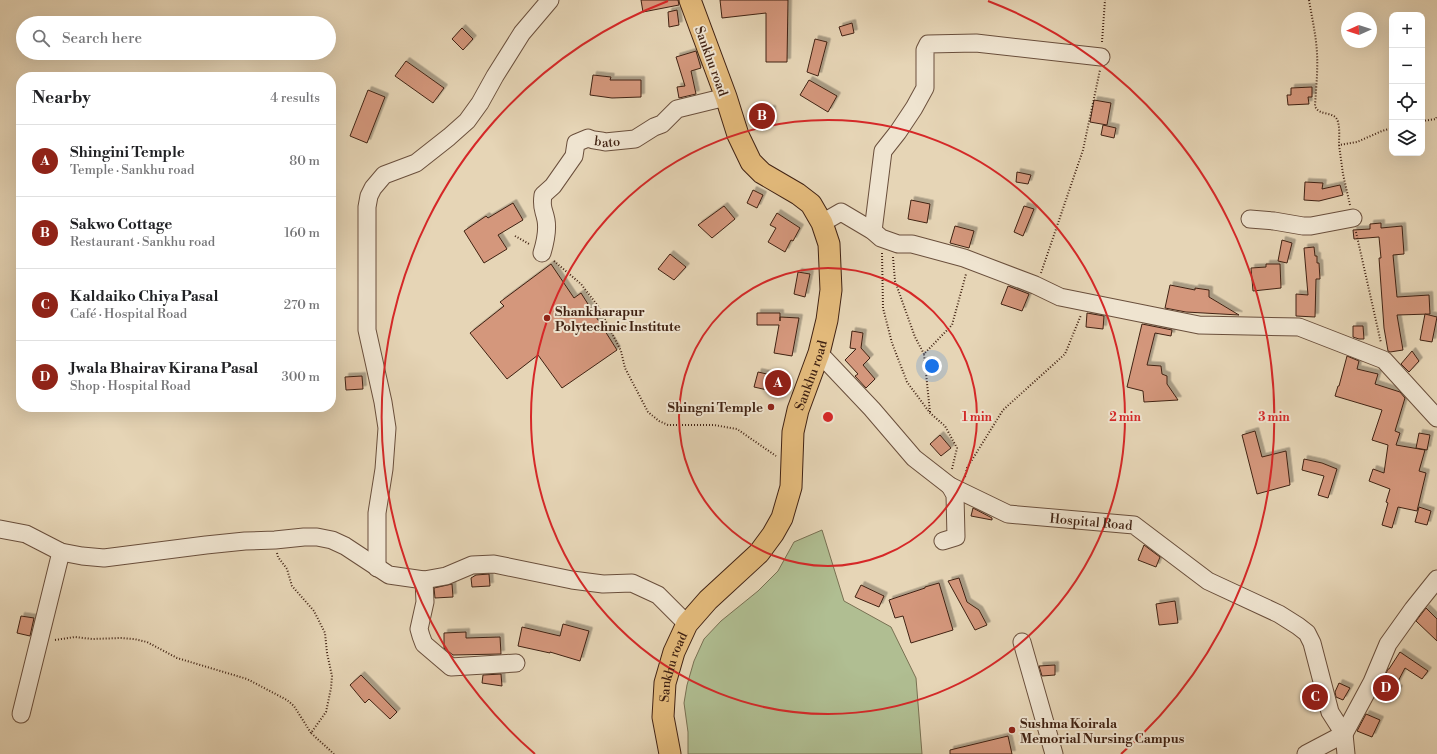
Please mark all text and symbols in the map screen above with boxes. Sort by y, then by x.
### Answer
north arrow [1341,12,1377,48]
map controls [1389,12,1425,156]
button: + [1389,12,1425,48]
search box [16,16,336,60]
street label: Sankhu road [691,24,731,99]
icon: search [30,27,52,49]
text: Search here [62,29,142,48]
button: − [1389,48,1425,84]
button: locate [1389,84,1425,120]
text: Nearby [32,87,91,109]
text: 4 results [270,90,320,106]
pin: B [749,101,775,131]
button: layers [1389,120,1425,156]
street label: bato [593,133,621,151]
text: Shingini Temple [70,143,185,162]
text: A [40,153,50,169]
text: 80 m [289,153,320,169]
text: Temple · Sankhu road [70,162,194,178]
text: Sakwo Cottage [70,215,172,234]
text: B [40,225,50,241]
text: 160 m [284,225,320,241]
text: Restaurant · Sankhu road [70,234,215,250]
text: Kaldaiko Chiya Pasal [70,287,218,306]
text: C [40,297,50,313]
text: 270 m [284,297,320,313]
place label: Shankharapur Polytechnic Institute [555,304,681,335]
text: Café · Hospital Road [70,306,187,322]
marker: Shankharapur Polytechnic Institute [542,313,552,323]
street label: Sankhu road [792,338,831,413]
your location [922,356,942,376]
text: Jwala Bhairav Kirana Pasal [70,359,258,378]
pin: A [765,368,791,398]
text: D [40,369,50,385]
text: 300 m [282,369,320,385]
text: Shop · Hospital Road [70,378,191,394]
place label: Shingni Temple [668,400,763,416]
marker: Shingni Temple [766,402,776,412]
centre of rings [821,410,835,424]
text: 1 min [962,410,993,425]
text: 2 min [1109,410,1141,425]
text: 3 min [1258,410,1290,425]
street label: Hospital Road [1049,511,1134,534]
street label: Sankhu road [657,629,692,703]
pin: D [1373,673,1399,703]
pin: C [1302,682,1328,712]
place label: Sushma Koirala Memorial Nursing Campus [1020,716,1185,747]
marker: Sushma Koirala Memorial Nursing Campus [1007,725,1017,735]

